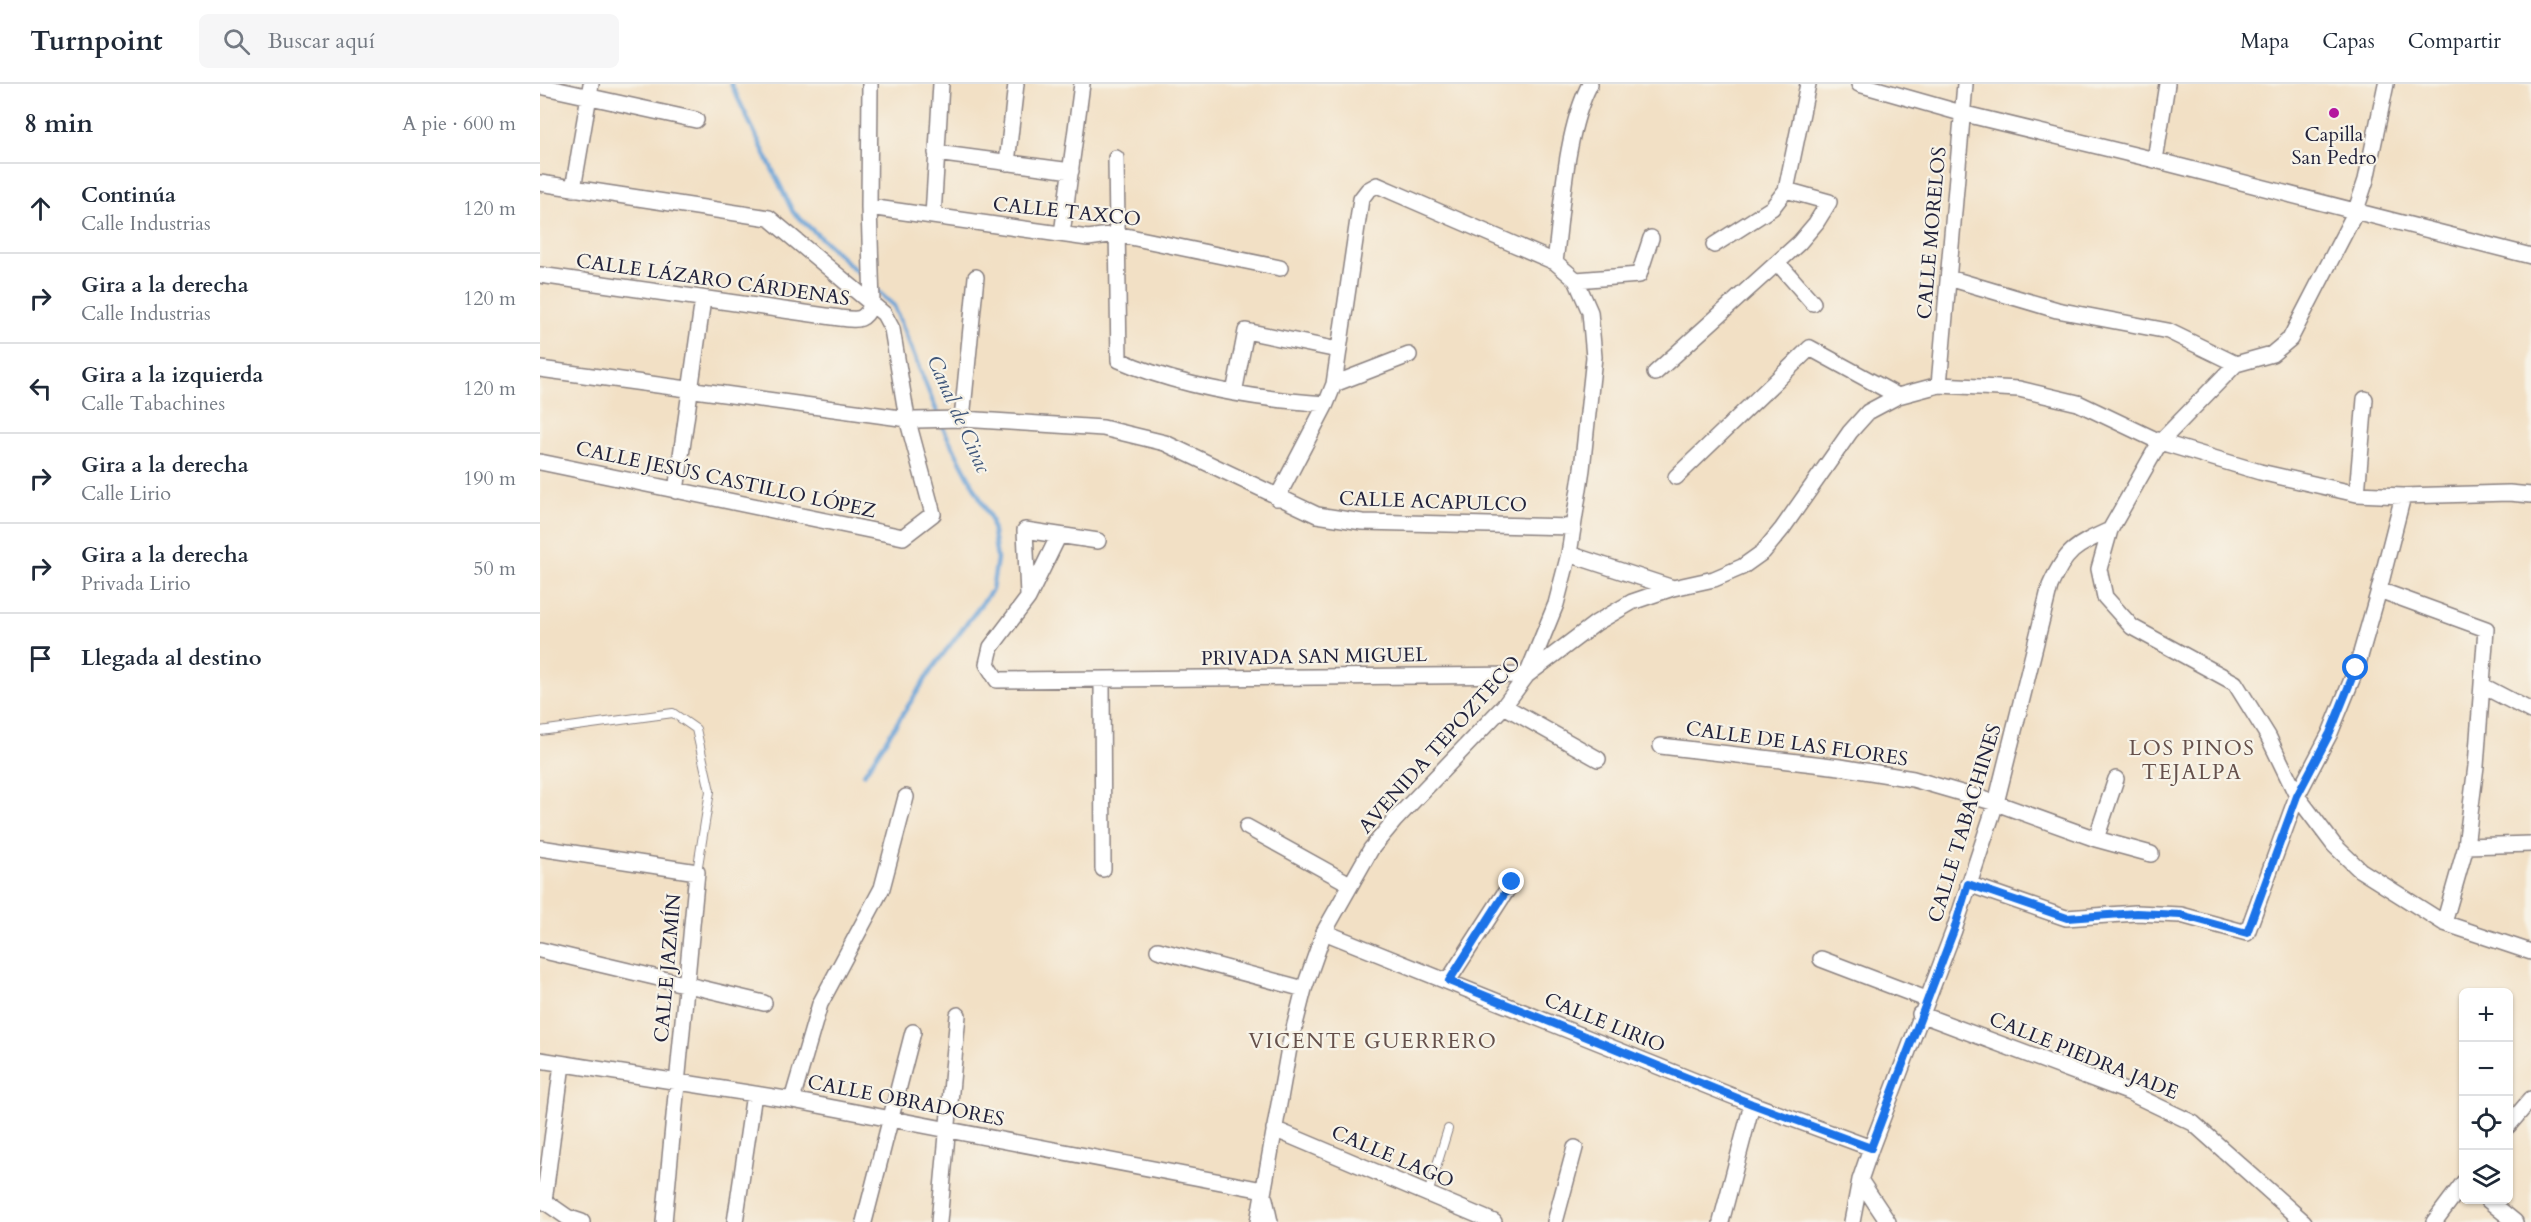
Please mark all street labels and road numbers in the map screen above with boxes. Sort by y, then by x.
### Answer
street label: CALLE MORELOS [1911,146,1952,320]
street label: CALLE TAXCO [992,190,1142,233]
street label: CALLE LÁZARO CÁRDENAS [574,247,851,312]
street label: CALLE JESÚS CASTILLO LÓPEZ [573,434,879,525]
street label: CALLE ACAPULCO [1339,485,1527,518]
street label: PRIVADA SAN MIGUEL [1201,641,1428,672]
street label: AVENIDA TEPOZTECO [1352,649,1527,839]
street label: CALLE DE LAS FLORES [1684,715,1910,772]
street label: CALLE TABACHINES [1921,720,2008,926]
street label: CALLE JAZMÍN [648,892,687,1044]
street label: CALLE LIRIO [1540,986,1669,1059]
street label: CALLE PIEDRA JADE [1985,1005,2182,1106]
street label: CALLE OBRADORES [805,1068,1007,1133]
street label: CALLE LAGO [1327,1118,1458,1194]

